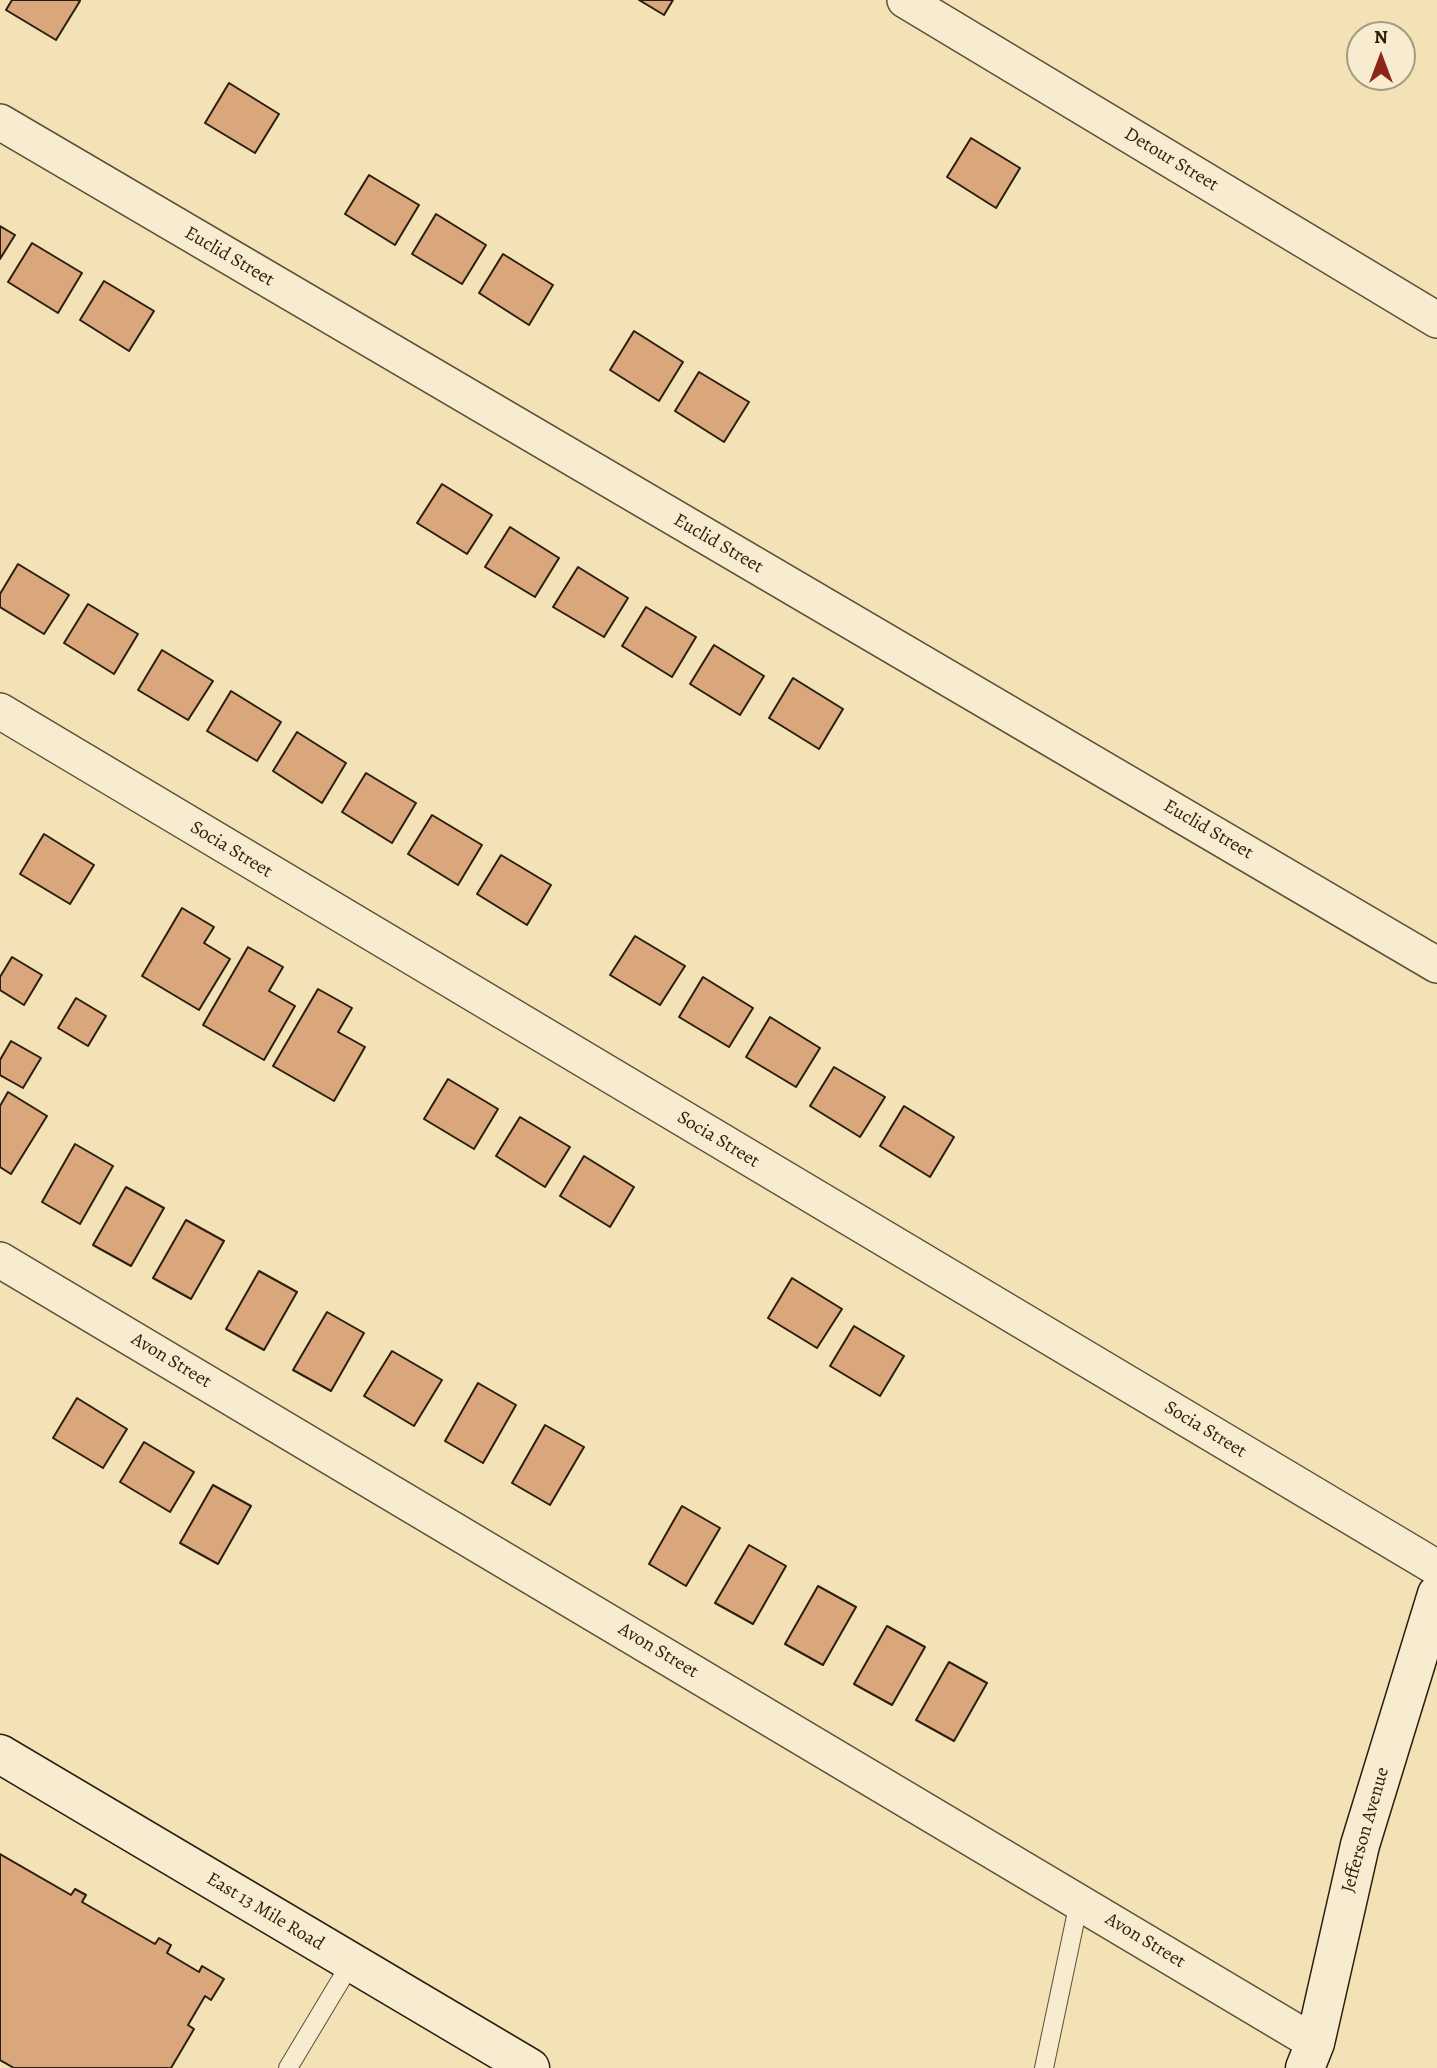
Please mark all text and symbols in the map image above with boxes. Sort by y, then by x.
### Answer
north arrow [1346,21,1416,91]
text: N [1374,24,1388,50]
street label: Detour Street [1120,123,1222,197]
street label: Euclid Street [180,222,278,292]
street label: Euclid Street [669,509,767,579]
street label: Euclid Street [1159,795,1257,865]
street label: Socia Street [186,817,276,883]
street label: Socia Street [673,1107,763,1173]
street label: Avon Street [127,1328,215,1394]
street label: Socia Street [1160,1397,1250,1463]
street label: Avon Street [614,1618,702,1684]
street label: Jefferson Avenue [1337,1765,1395,1895]
street label: East 13 Mile Road [202,1868,328,1956]
street label: Avon Street [1101,1908,1189,1974]

